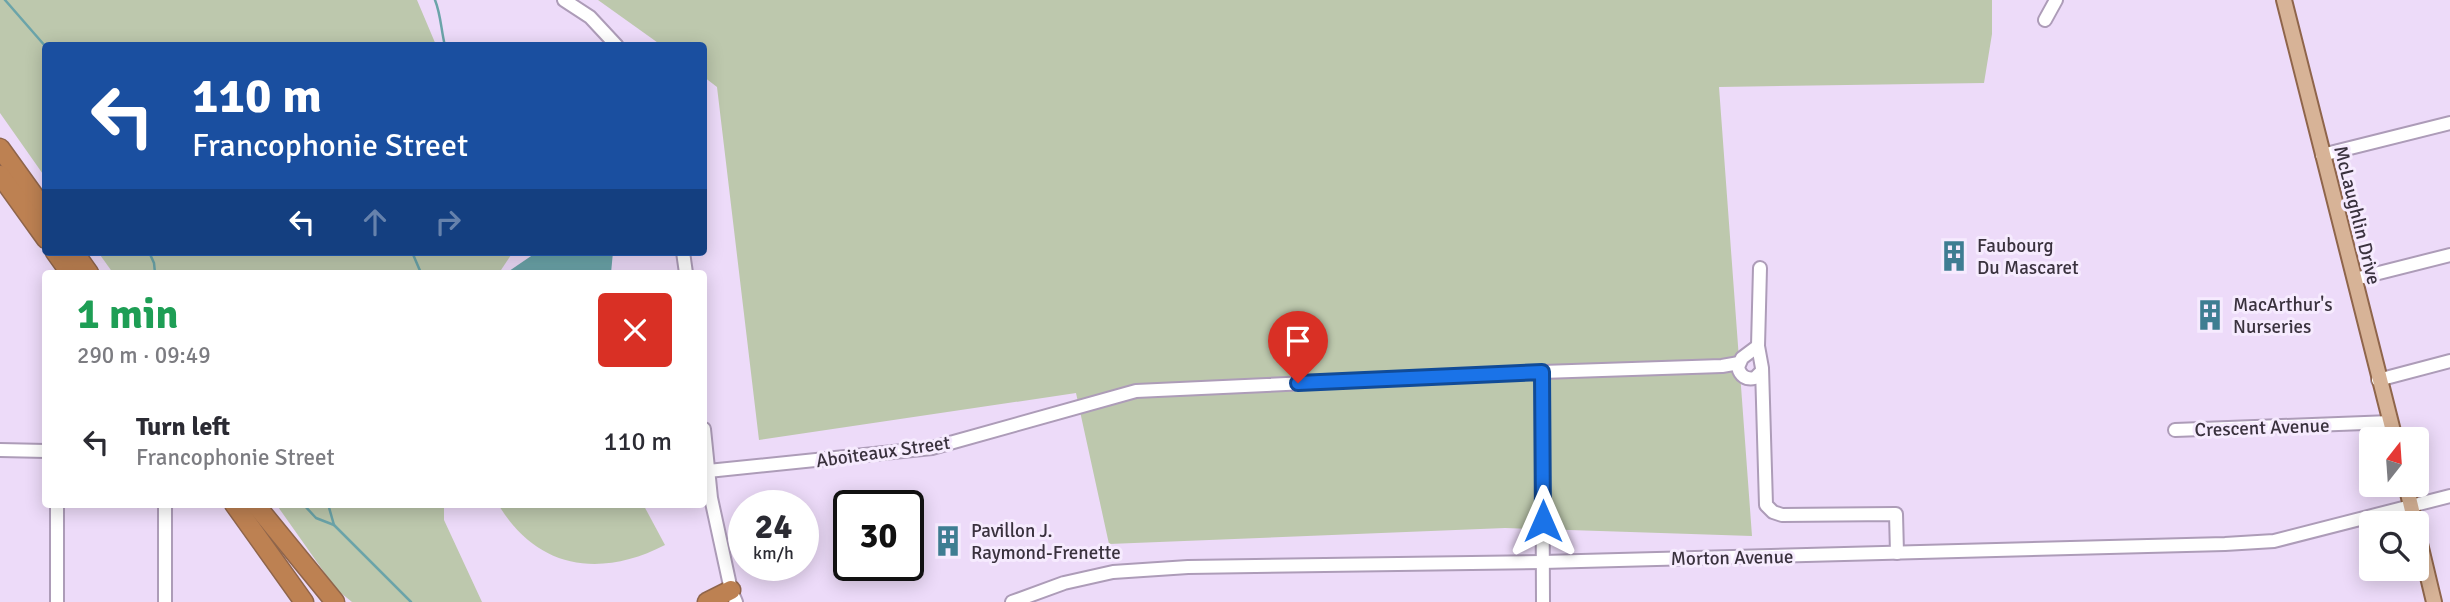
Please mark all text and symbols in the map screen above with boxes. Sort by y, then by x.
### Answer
text: 110 m [192,66,322,126]
icon: left [77,70,168,161]
text: Francophonie Street [192,126,468,165]
street label: McLaughlin Drive [2328,143,2386,287]
icon: left [283,203,321,241]
icon: ahead [356,203,394,241]
icon: right [429,203,467,241]
place label: Faubourg Du Mascaret [1977,234,2079,280]
building icon: Faubourg Du Mascaret [1937,239,1971,273]
text: 1 min [77,289,178,340]
button: close [598,293,672,367]
place label: MacArthur's Nurseries [2233,293,2332,339]
building icon: MacArthur's Nurseries [2193,298,2227,332]
pin [1268,311,1328,383]
icon: arrive [1279,322,1317,360]
text: 290 m · 09:49 [77,341,211,370]
text: Turn left [136,411,230,443]
street label: Crescent Avenue [2194,414,2330,442]
icon: left [77,423,115,461]
text: 110 m [603,426,672,458]
north arrow [2359,427,2429,497]
map controls [2359,427,2429,581]
street label: Aboiteaux Street [815,431,952,473]
text: Francophonie Street [136,443,335,472]
position arrow [1506,484,1580,558]
speed limit sign: 30 [833,490,924,581]
text: 24 [755,505,792,548]
button: search [2359,511,2429,581]
place label: Pavillon J. Raymond-Frenette [971,519,1121,565]
building icon: Pavillon J. Raymond-Frenette [931,524,965,558]
text: km/h [753,542,794,564]
street label: Morton Avenue [1670,545,1794,571]

